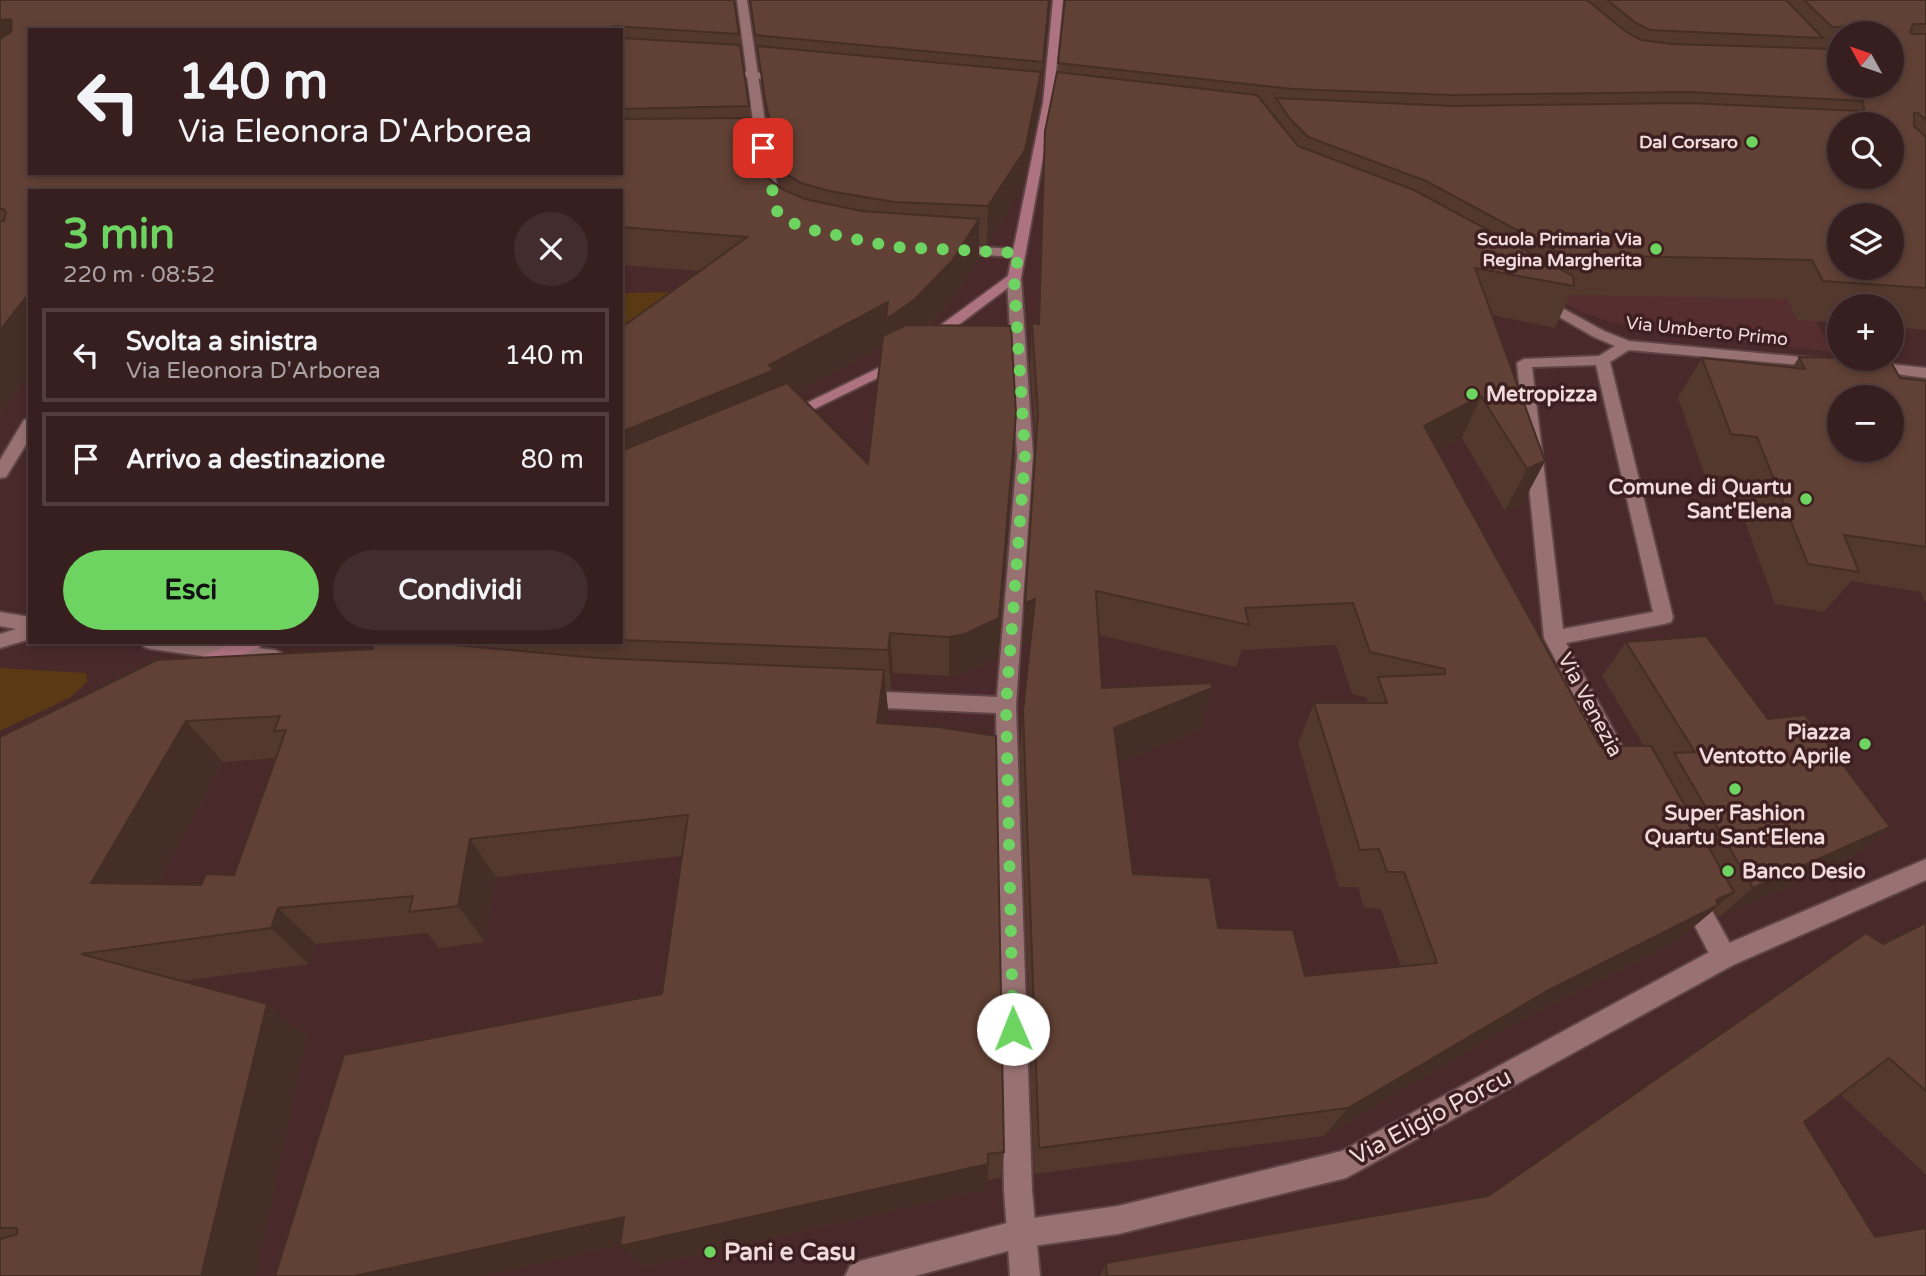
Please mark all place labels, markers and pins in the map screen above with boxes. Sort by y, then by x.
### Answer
pin [733,118,793,178]
place label: Dal Corsaro [1639,131,1738,153]
marker: Dal Corsaro [1744,134,1760,150]
place label: Scuola Primaria Via Regina Margherita [1477,228,1642,271]
marker: Scuola Primaria Via Regina Margherita [1648,241,1664,257]
place label: Metropizza [1486,382,1598,407]
marker: Metropizza [1464,386,1480,402]
place label: Comune di Quartu Sant'Elena [1609,475,1792,524]
marker: Comune di Quartu Sant'Elena [1798,491,1814,507]
place label: Piazza Ventotto Aprile [1699,720,1851,769]
marker: Piazza Ventotto Aprile [1857,736,1873,752]
marker: Super Fashion Quartu Sant'Elena [1727,781,1743,797]
place label: Super Fashion Quartu Sant'Elena [1645,801,1825,850]
place label: Banco Desio [1742,859,1866,884]
marker: Banco Desio [1720,863,1736,879]
place label: Pani e Casu [724,1238,856,1267]
marker: Pani e Casu [702,1244,718,1260]

